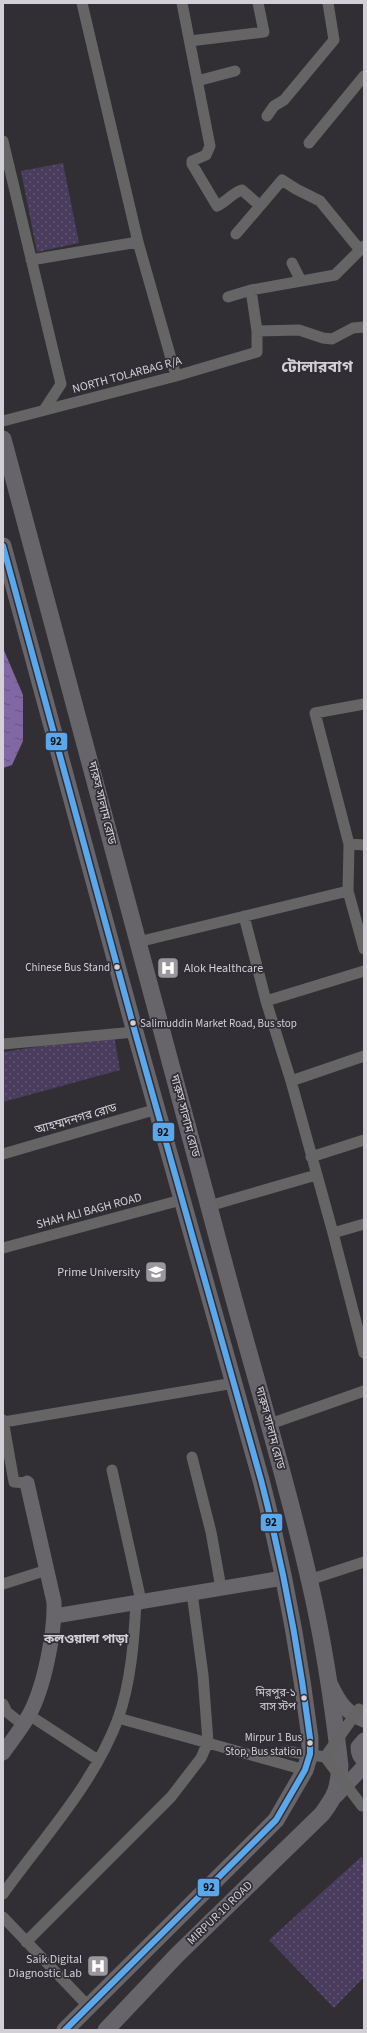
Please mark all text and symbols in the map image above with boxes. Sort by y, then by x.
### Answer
street label: NORTH TOLARBAG R/A [70,352,184,398]
district label: টোলারবাগ [281,356,354,378]
line badge: 92 [45,732,68,751]
text: 92 [50,734,62,749]
street label: দারুস সালাম রোড [83,759,121,847]
hospital icon: Alok Healthcare [155,955,181,981]
place label: Chinese Bus Stand [25,960,110,975]
place label: Alok Healthcare [184,960,263,977]
marker: Chinese Bus Stand [112,962,122,972]
place label: Salimuddin Market Road, Bus stop [140,1016,297,1031]
marker: Salimuddin Market Road, Bus stop [128,1018,138,1028]
street label: দারুস সালাম রোড [166,1072,204,1160]
street label: আহম্মদনগর রোড [32,1099,119,1139]
line badge: 92 [152,1122,175,1142]
text: 92 [157,1125,169,1140]
street label: SHAH ALI BAGH ROAD [34,1189,144,1233]
school or university icon: Prime University [143,1259,169,1285]
place label: Prime University [57,1264,140,1281]
street label: দারুস সালাম রোড [251,1384,289,1472]
line badge: 92 [260,1513,283,1532]
text: 92 [265,1515,277,1530]
district label: কলওয়ালা পাড়া [43,1630,129,1648]
place label: মিরপুর-১ বাস স্টপ [254,1685,296,1714]
marker: মিরপুর-১ বাস স্টপ [299,1693,309,1703]
place label: Mirpur 1 Bus Stop, Bus station [225,1730,302,1759]
marker: Mirpur 1 Bus Stop, Bus station [305,1738,315,1748]
street label: MIRPUR 10 ROAD [183,1877,257,1949]
line badge: 92 [197,1878,220,1897]
text: 92 [203,1880,215,1895]
place label: Saik Digital Diagnostic Lab [8,1951,82,1982]
hospital icon: Saik Digital Diagnostic Lab [85,1953,111,1979]

